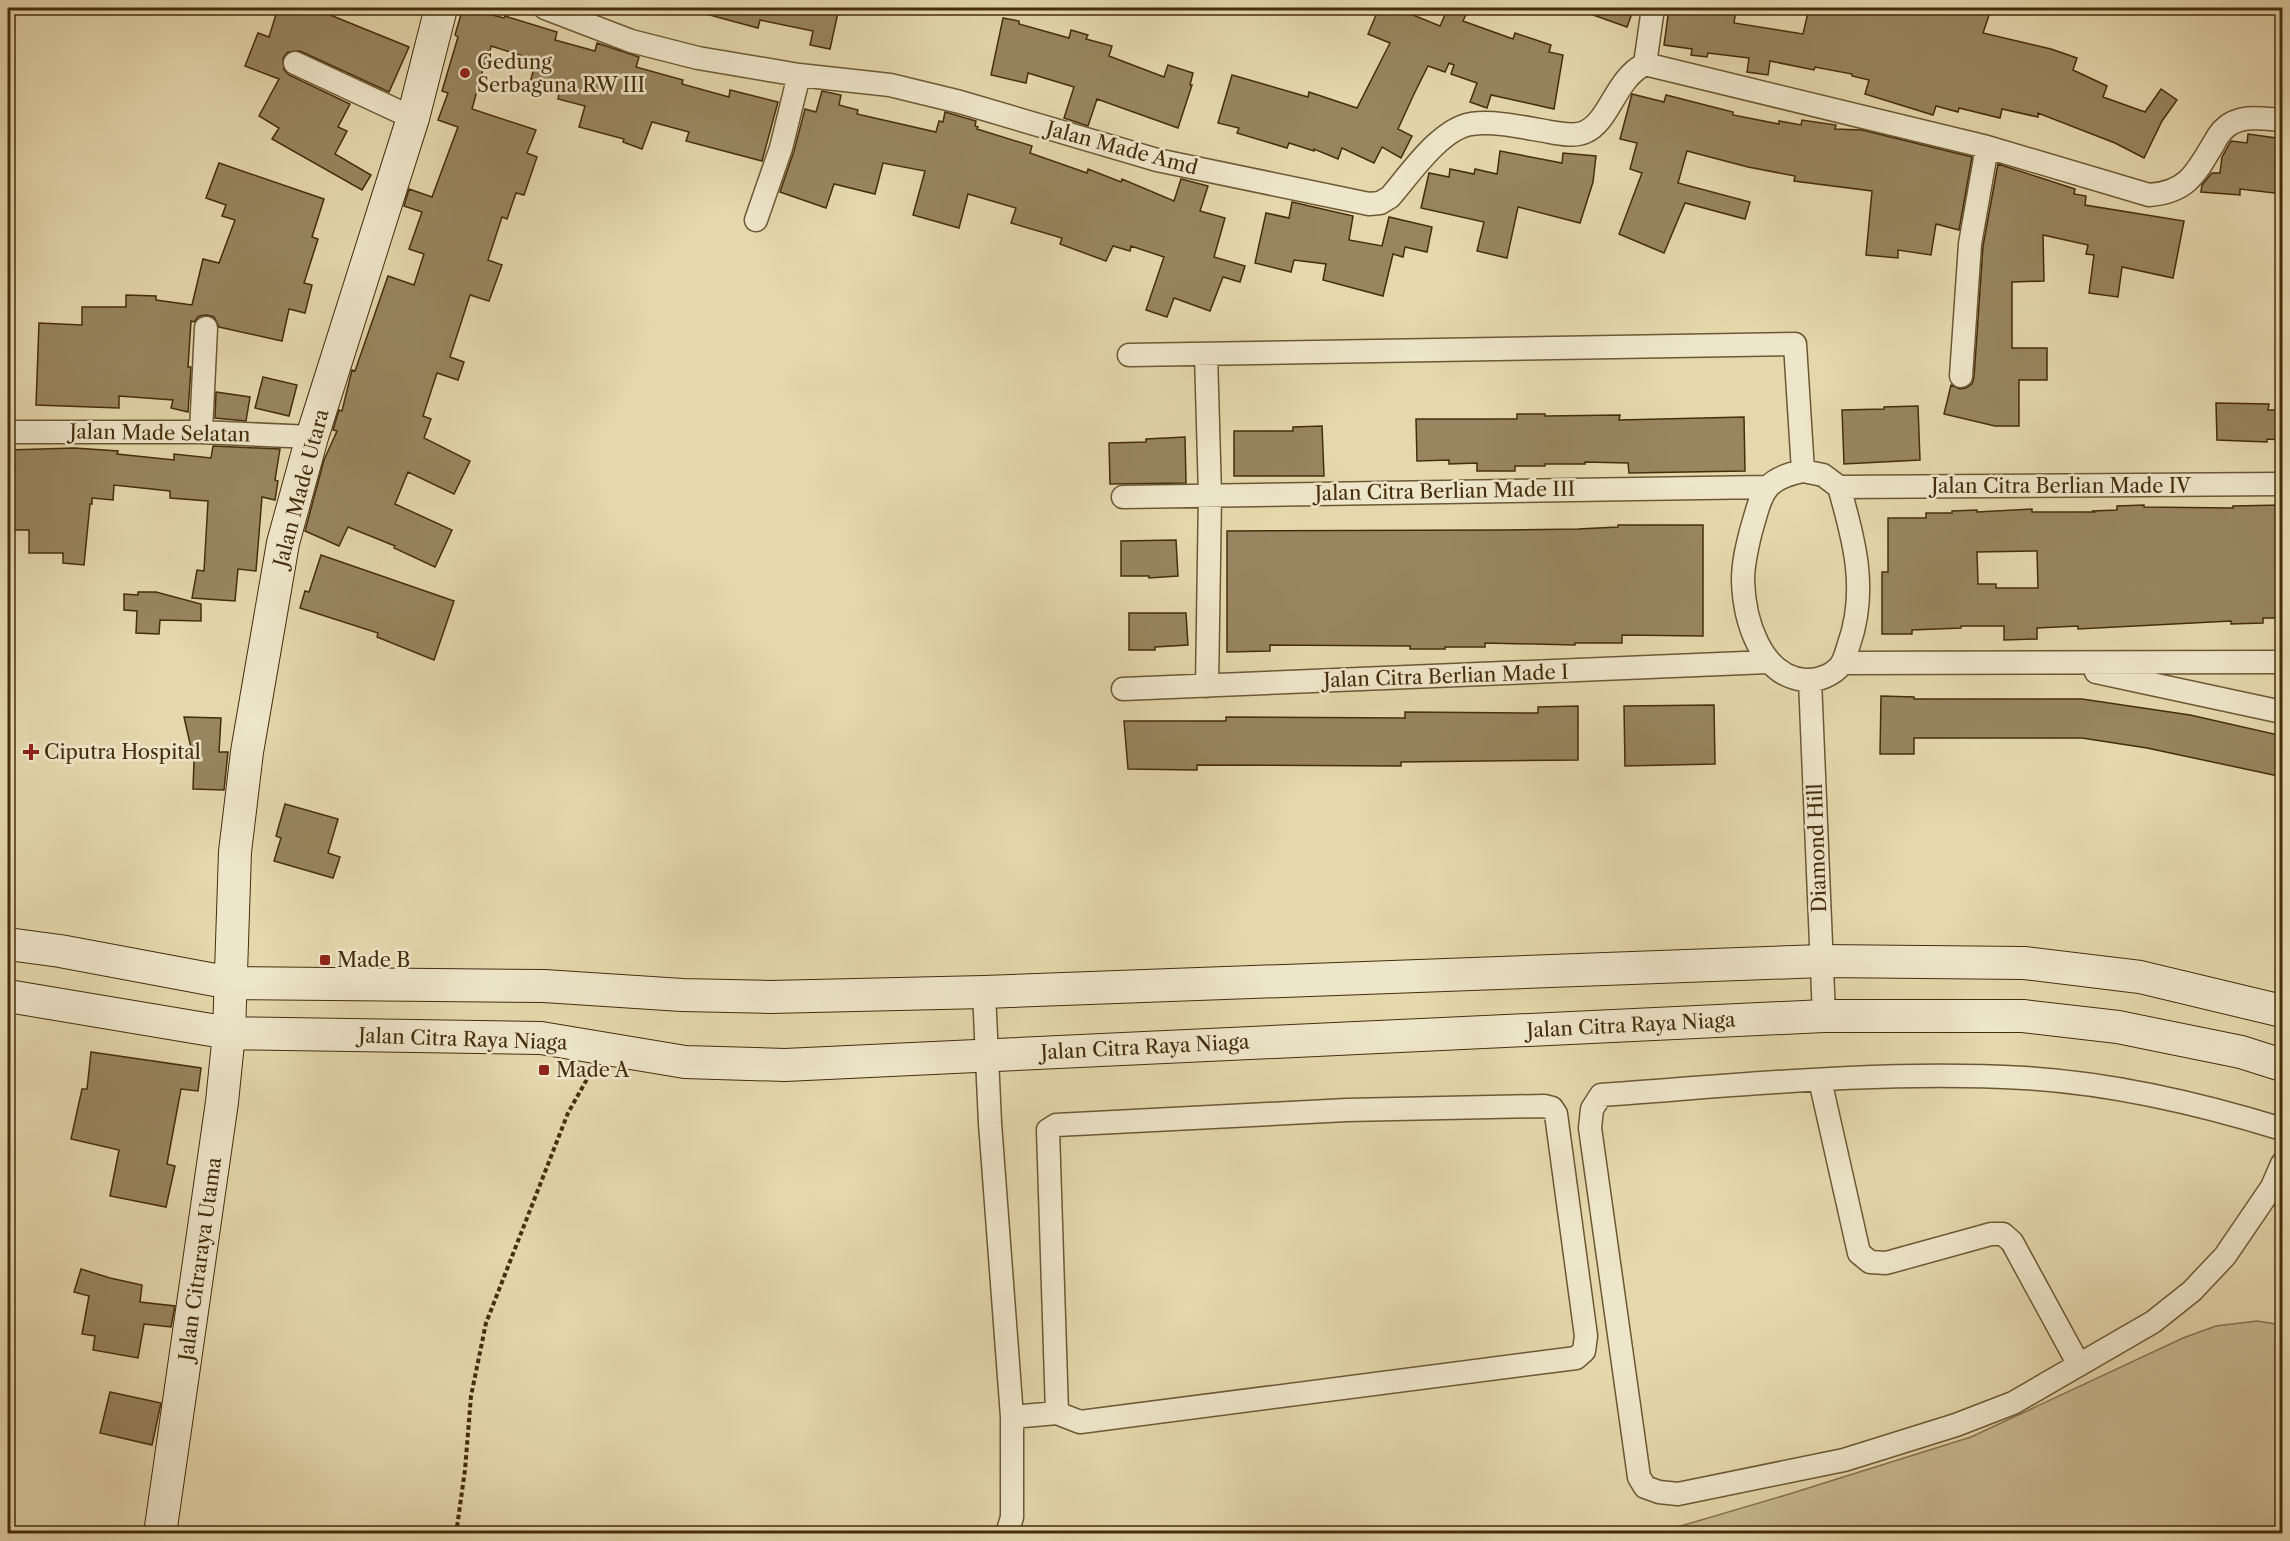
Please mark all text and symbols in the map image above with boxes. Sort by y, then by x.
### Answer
place label: Gedung Serbaguna RW III [477,50,645,97]
marker: Gedung Serbaguna RW III [458,66,472,80]
street label: Jalan Made Amd [1041,115,1200,180]
street label: Jalan Made Utara [268,406,334,572]
street label: Jalan Made Selatan [66,419,251,447]
street label: Jalan Citra Berlian Made IV [1928,474,2191,498]
street label: Jalan Citra Berlian Made III [1312,477,1575,505]
street label: Jalan Citra Berlian Made I [1320,660,1569,692]
place label: Ciputra Hospital [44,740,201,764]
marker: Ciputra Hospital [22,743,40,761]
street label: Diamond Hill [1803,783,1831,913]
place label: Made B [337,948,410,972]
marker: Made B [318,953,332,967]
street label: Jalan Citra Raya Niaga [1523,1008,1737,1043]
street label: Jalan Citra Raya Niaga [355,1023,568,1055]
street label: Jalan Citra Raya Niaga [1037,1030,1251,1065]
place label: Made A [556,1058,630,1082]
marker: Made A [537,1063,551,1077]
street label: Jalan Citraraya Utama [173,1155,226,1365]

